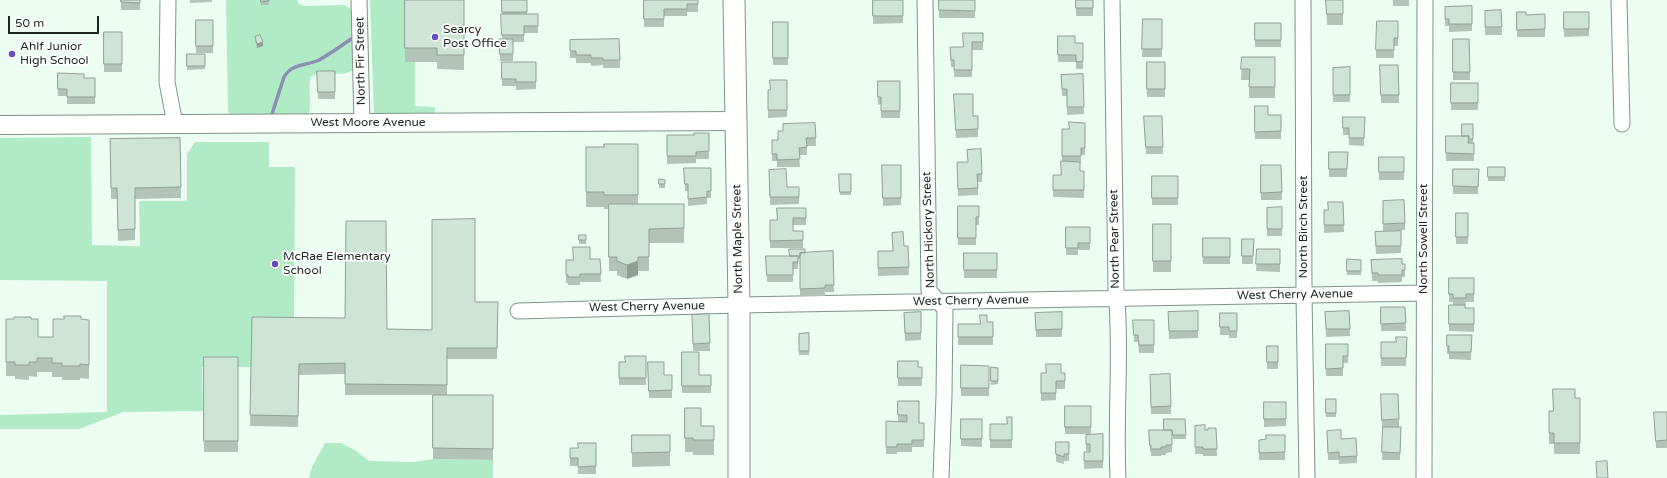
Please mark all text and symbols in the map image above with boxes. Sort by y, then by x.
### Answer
scale bar [10,8,101,34]
text: 50 m [15,16,44,30]
street label: North Fir Street [353,17,369,105]
place label: Searcy Post Office [443,23,507,51]
marker: Searcy Post Office [430,32,440,42]
place label: Ahlf Junior High School [20,40,89,68]
marker: Ahlf Junior High School [7,49,17,59]
street label: West Moore Avenue [310,116,426,130]
street label: North Hickory Street [920,171,938,289]
street label: North Birch Street [1297,175,1311,279]
street label: North Maple Street [730,184,746,294]
street label: North Sowell Street [1417,184,1431,294]
street label: North Pear Street [1107,189,1123,289]
place label: McRae Elementary School [283,250,391,278]
marker: McRae Elementary School [270,259,280,269]
street label: West Cherry Avenue [1237,287,1353,303]
street label: West Cherry Avenue [913,293,1029,309]
street label: West Cherry Avenue [589,299,705,315]

